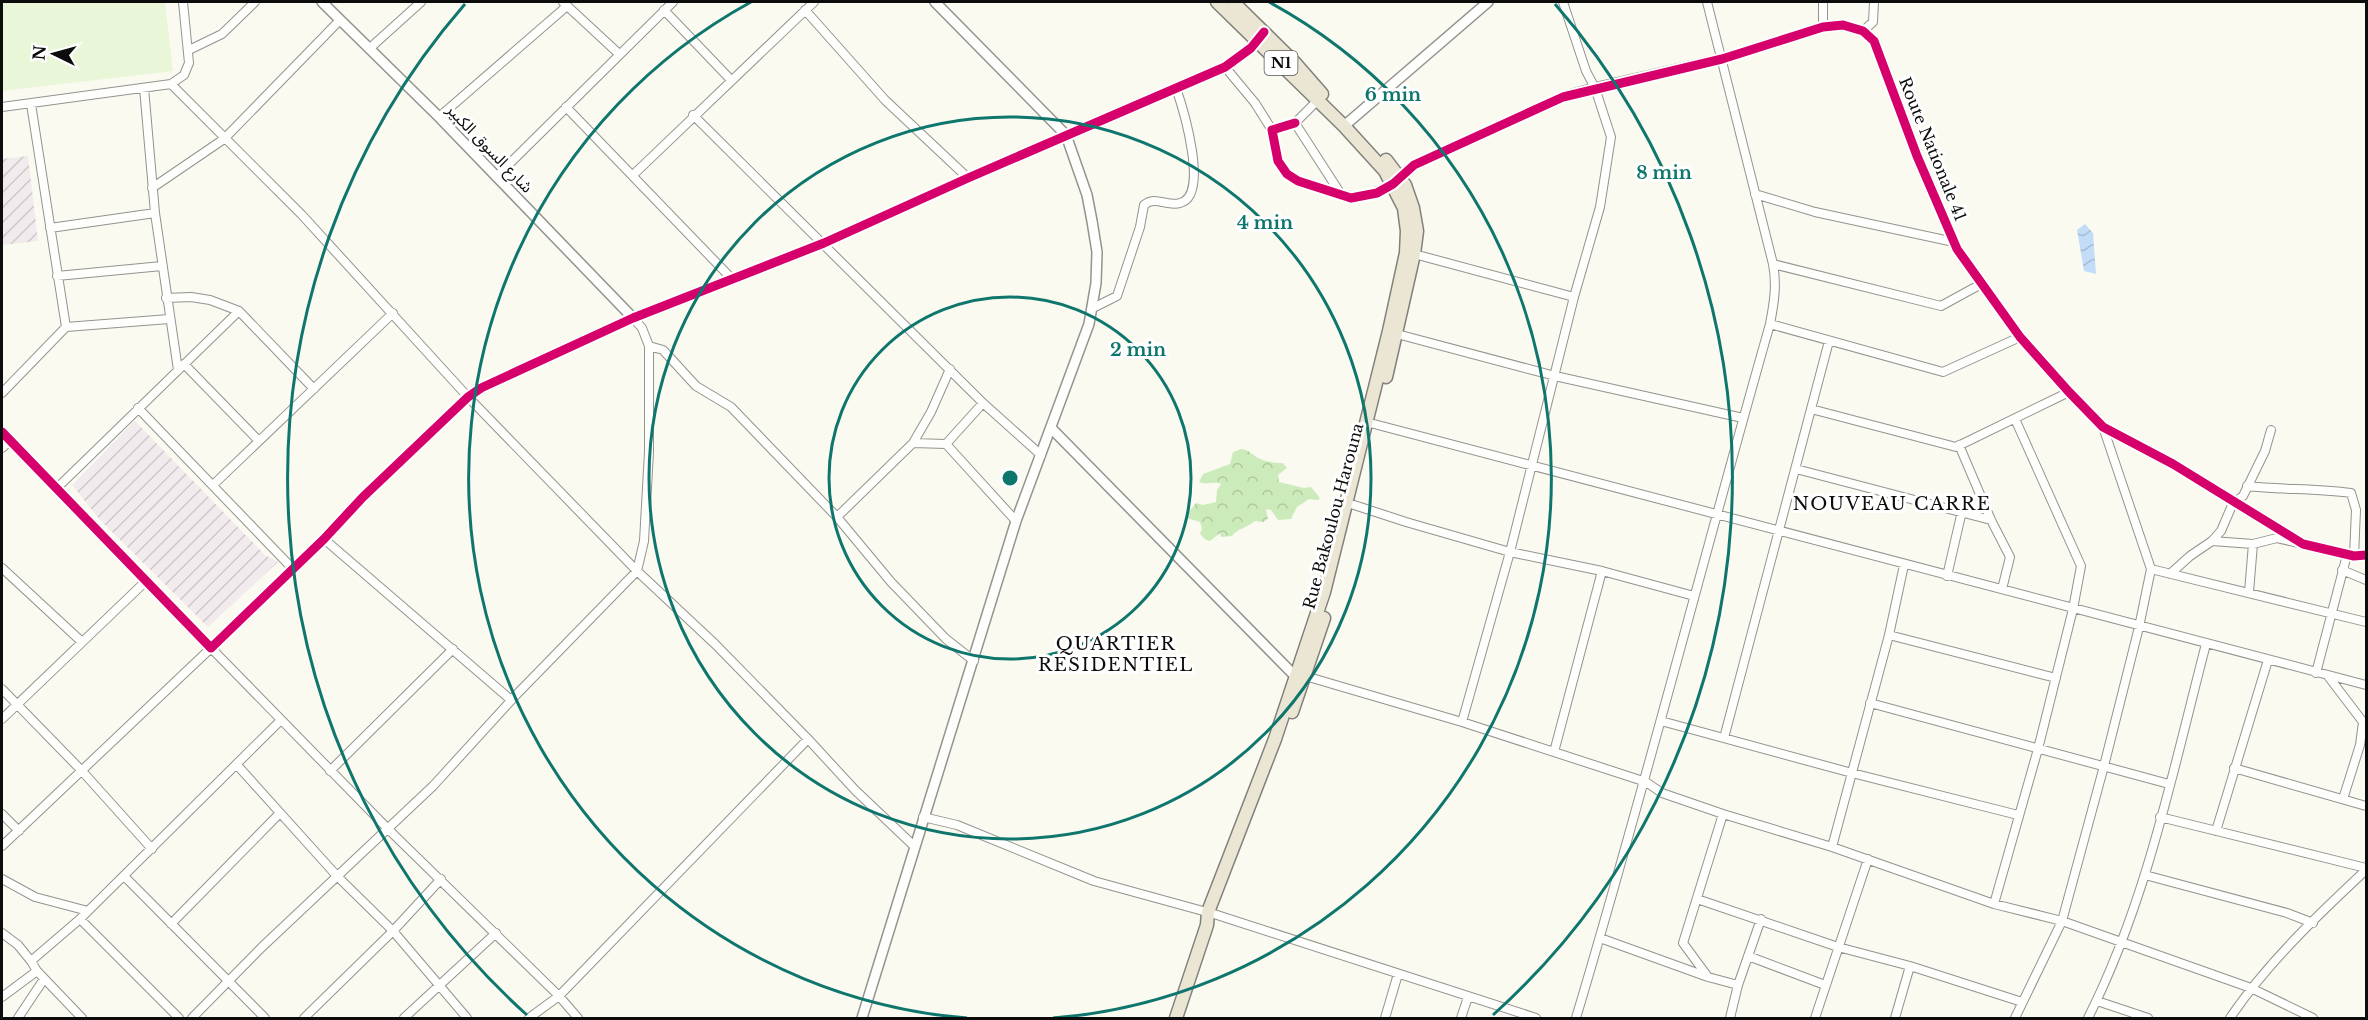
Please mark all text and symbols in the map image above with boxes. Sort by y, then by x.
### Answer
north arrow [24,24,84,84]
text: N [28,44,50,61]
road number: N1 [1264,51,1298,75]
street label: Route Nationale 41 [1895,74,1971,224]
text: 6 min [1365,84,1421,106]
street label: شارع السوق الكبير [440,99,537,199]
text: 8 min [1636,162,1692,184]
text: 4 min [1237,212,1293,234]
text: 2 min [1110,339,1166,361]
street label: Rue Bakoulou Harouna [1299,421,1368,611]
centre of rings [1000,468,1020,488]
district label: NOUVEAU CARRE [1793,493,1991,515]
district label: QUARTIER RESIDENTIEL [1038,633,1194,676]

